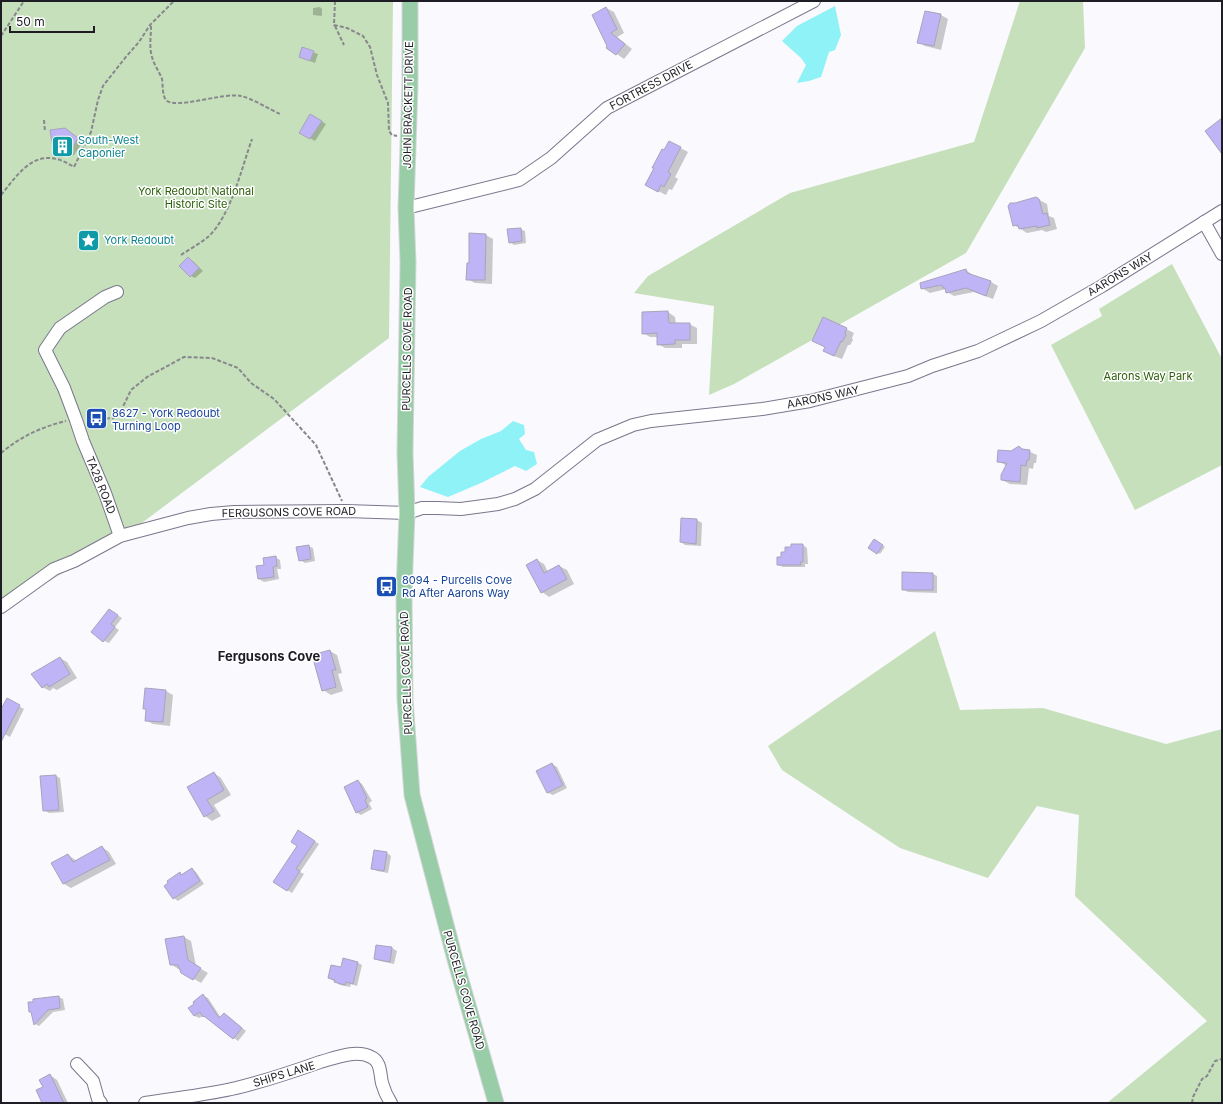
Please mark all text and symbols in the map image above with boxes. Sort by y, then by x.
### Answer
scale bar [10,8,94,34]
text: 50 m [16,14,45,29]
street label: JOHN BRACKETT DRIVE [400,41,416,169]
street label: FORTRESS DRIVE [607,57,695,113]
building icon: South-West Caponier [50,133,76,159]
place label: South-West Caponier [78,133,139,160]
park label: York Redoubt National Historic Site [138,184,254,211]
place icon: York Redoubt [76,227,102,253]
place label: York Redoubt [104,233,175,247]
street label: AARONS WAY [1085,249,1156,299]
street label: PURCELLS COVE ROAD [399,287,415,411]
park label: Aarons Way Park [1104,369,1192,383]
street label: AARONS WAY [785,382,861,412]
bus stop icon: 8627 - York Redoubt Turning Loop [83,406,109,432]
place label: 8627 - York Redoubt Turning Loop [112,406,220,433]
street label: TA28 ROAD [83,454,119,516]
street label: FERGUSONS COVE ROAD [222,504,356,520]
bus stop icon: 8094 - Purcells Cove Rd After Aarons Way [374,573,400,599]
place label: 8094 - Purcells Cove Rd After Aarons Way [402,573,512,600]
street label: PURCELLS COVE ROAD [397,611,415,735]
district label: Fergusons Cove [218,648,321,664]
street label: PURCELLS COVE ROAD [440,929,488,1051]
street label: SHIPS LANE [251,1058,317,1090]

